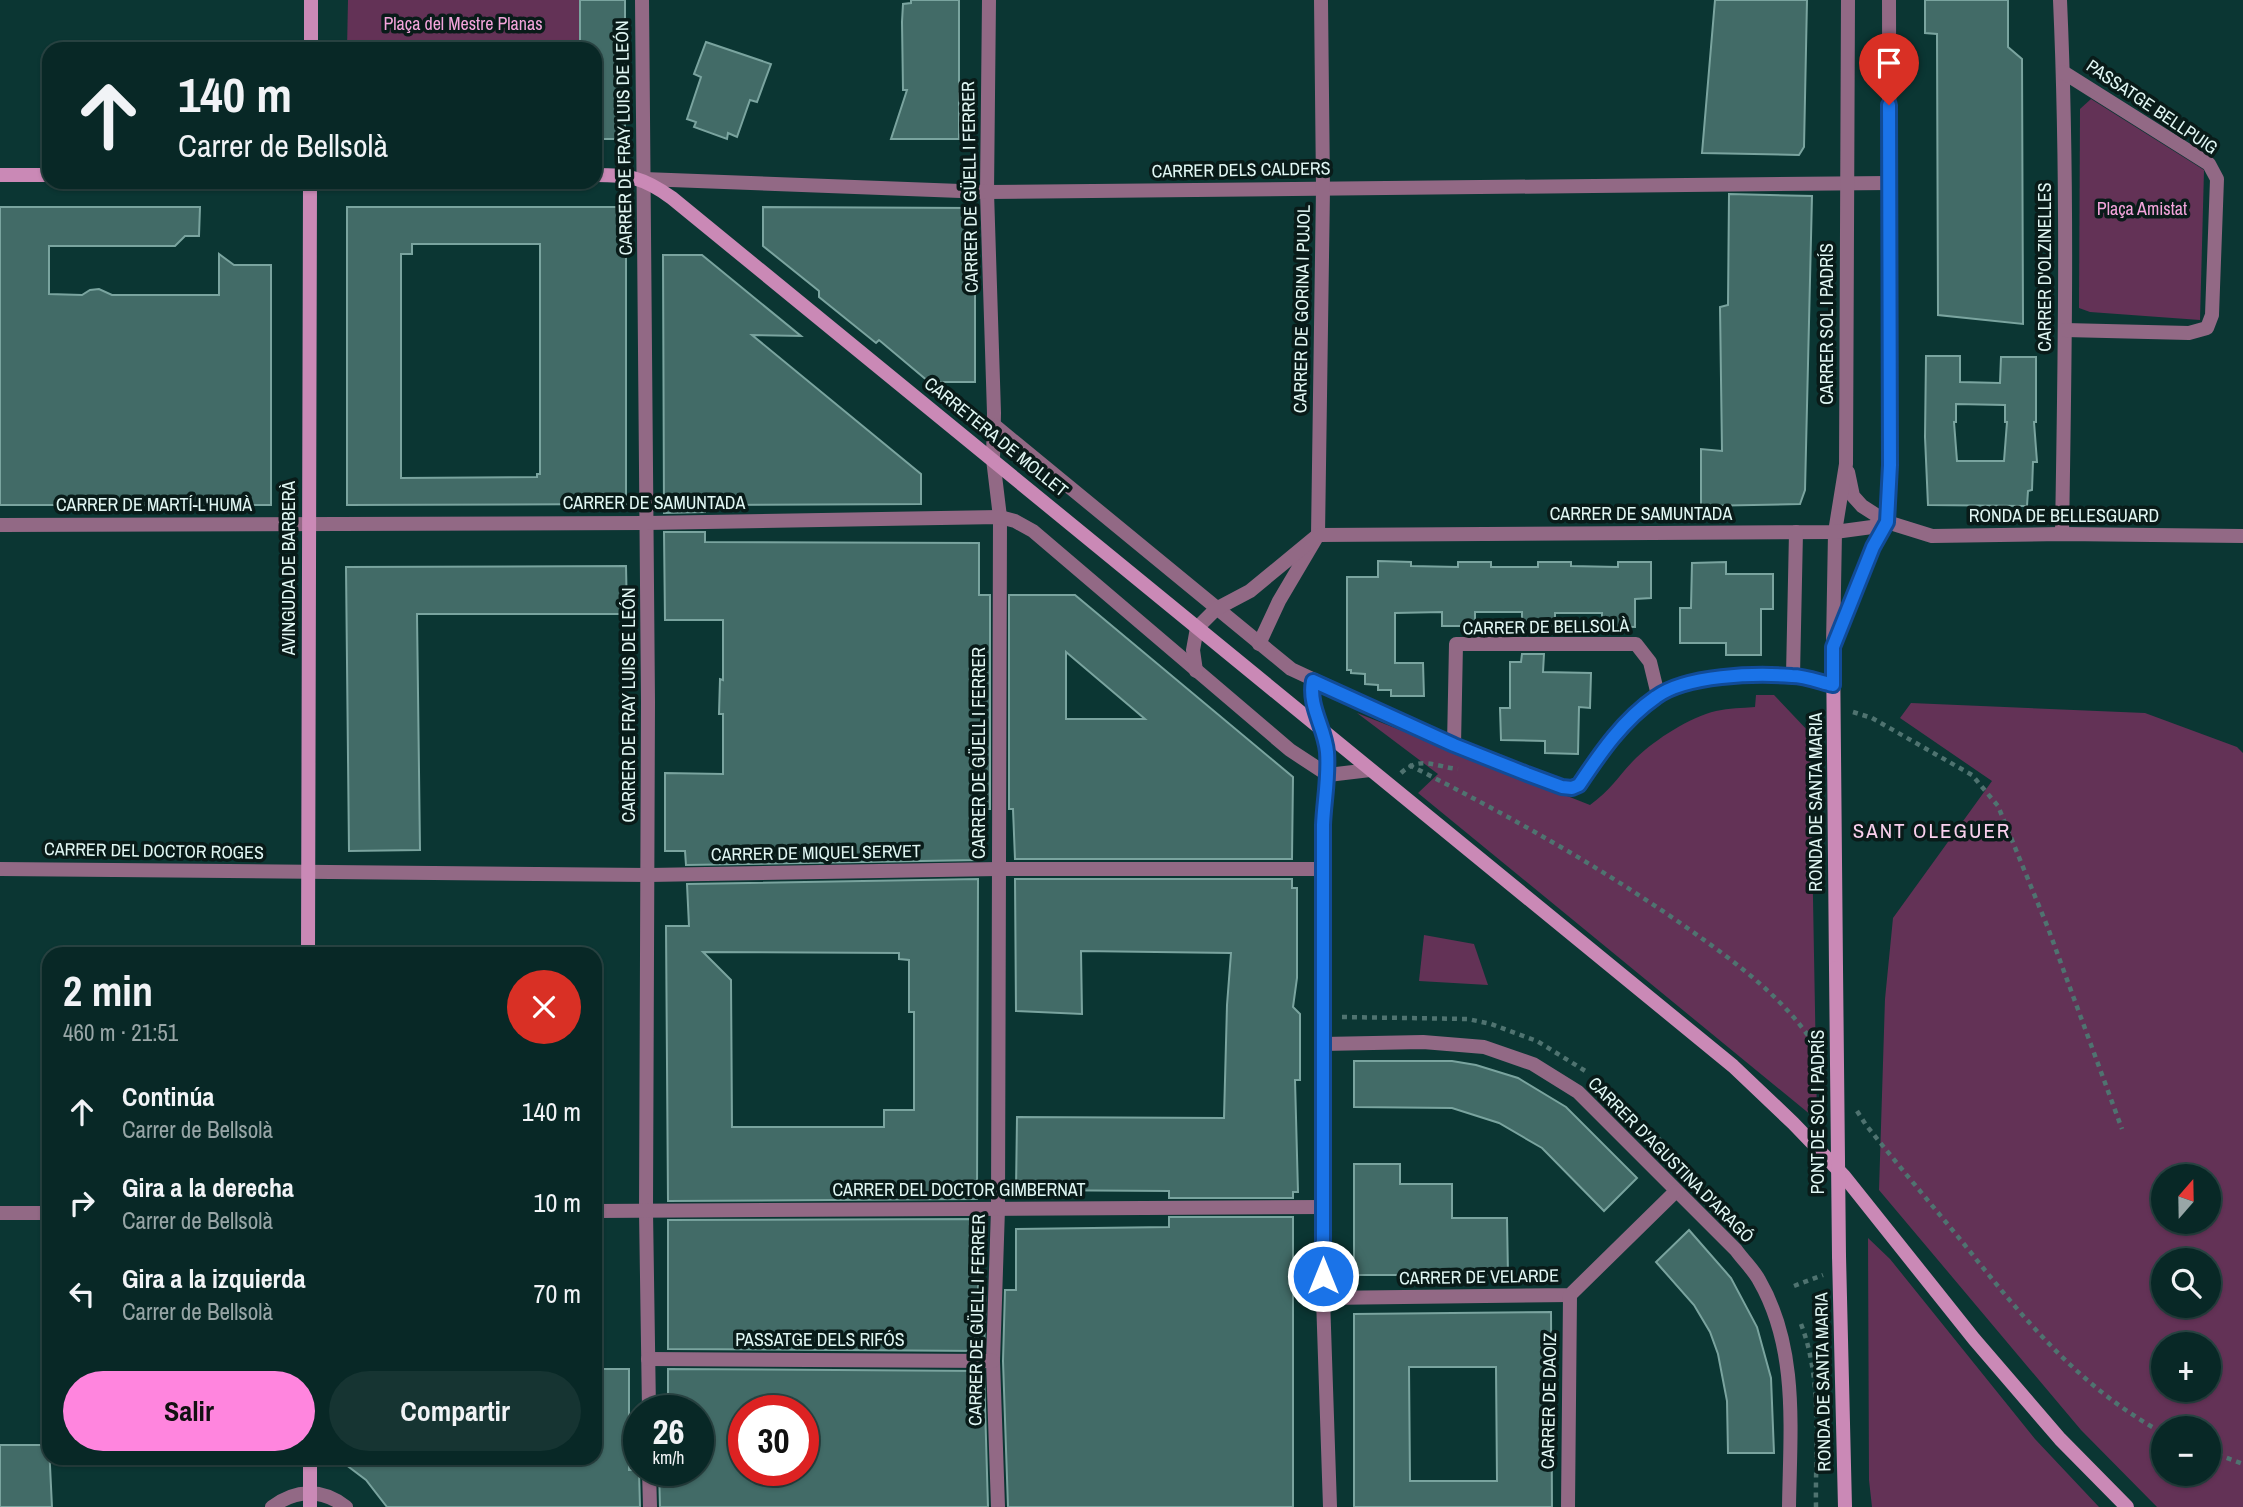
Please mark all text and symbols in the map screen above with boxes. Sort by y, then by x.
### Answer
park label: Plaça del Mestre Planas [383,11,543,36]
street label: CARRER DE FRAY LUIS DE LEÓN [609,20,638,256]
pin [1859,33,1919,105]
icon: arrive [1870,44,1908,82]
street label: PASSATGE BELLPUIG [2082,53,2223,160]
text: 140 m [178,61,292,127]
icon: ahead [63,70,154,161]
street label: CARRER DE GÜELL I FERRER [955,81,984,293]
text: Carrer de Bellsolà [178,124,388,167]
street label: CARRER DELS CALDERS [1151,155,1331,184]
street label: CARRER D'OLZINELLES [2032,182,2057,352]
park label: Plaça Amistat [2097,196,2187,221]
street label: CARRER DE GORINA I PUJOL [1287,205,1316,413]
street label: CARRER SOL I PADRÍS [1814,243,1839,405]
street label: CARRETERA DE MOLLET [919,371,1073,502]
street label: AVINGUDA DE BARBERÀ [276,481,301,656]
street label: CARRER DE SAMUNTADA [563,490,745,515]
street label: CARRER DE MARTÍ-L'HUMÀ [56,492,252,517]
street label: CARRER DE SAMUNTADA [1550,501,1732,526]
street label: RONDA DE BELLESGUARD [1969,503,2159,528]
street label: CARRER DE FRAY LUIS DE LEÓN [616,588,641,822]
street label: CARRER DE BELLSOLÀ [1463,613,1630,640]
street label: CARRER DE GÜELL I FERRER [966,647,991,859]
street label: RONDA DE SANTA MARIA [1803,712,1828,892]
district label: SANT OLEGUER [1853,816,2011,845]
street label: CARRER DEL DOCTOR ROGES [44,836,264,865]
street label: CARRER DE MIQUEL SERVET [711,838,921,867]
text: 2 min [63,963,153,1019]
button: close [507,970,581,1044]
text: 460 m · 21:51 [63,1017,178,1048]
street label: PONT DE SOL I PADRÍS [1805,1030,1830,1194]
street label: CARRER D'AGUSTINA D'ARAGÓ [1583,1071,1760,1248]
text: Continúa [122,1079,214,1114]
icon: ahead [63,1093,101,1131]
text: 140 m [522,1094,581,1129]
text: Carrer de Bellsolà [122,1114,273,1145]
north arrow [2151,1164,2221,1234]
map controls [2151,1164,2221,1486]
text: Gira a la derecha [122,1170,294,1205]
street label: CARRER DEL DOCTOR GIMBERNAT [832,1177,1086,1202]
icon: right [63,1184,101,1222]
text: 10 m [534,1185,581,1220]
text: Carrer de Bellsolà [122,1205,273,1236]
street label: CARRER DE GÜELL I FERRER [962,1214,991,1426]
position arrow [1286,1239,1360,1313]
button: search [2151,1248,2221,1318]
text: Gira a la izquierda [122,1261,306,1296]
street label: CARRER DE VELARDE [1399,1263,1559,1290]
icon: left [63,1275,101,1313]
text: 70 m [534,1276,581,1311]
street label: RONDA DE SANTA MARIA [1808,1292,1837,1472]
text: Carrer de Bellsolà [122,1296,273,1327]
street label: PASSATGE DELS RIFÓS [735,1327,905,1352]
button: + [2151,1332,2221,1402]
street label: CARRER DE DAOIZ [1535,1333,1562,1469]
button: Salir [63,1371,315,1451]
button: Compartir [329,1371,581,1451]
speed limit sign: 30 [728,1395,819,1486]
text: 26 [653,1408,684,1455]
button: − [2151,1416,2221,1486]
text: km/h [653,1445,685,1470]

